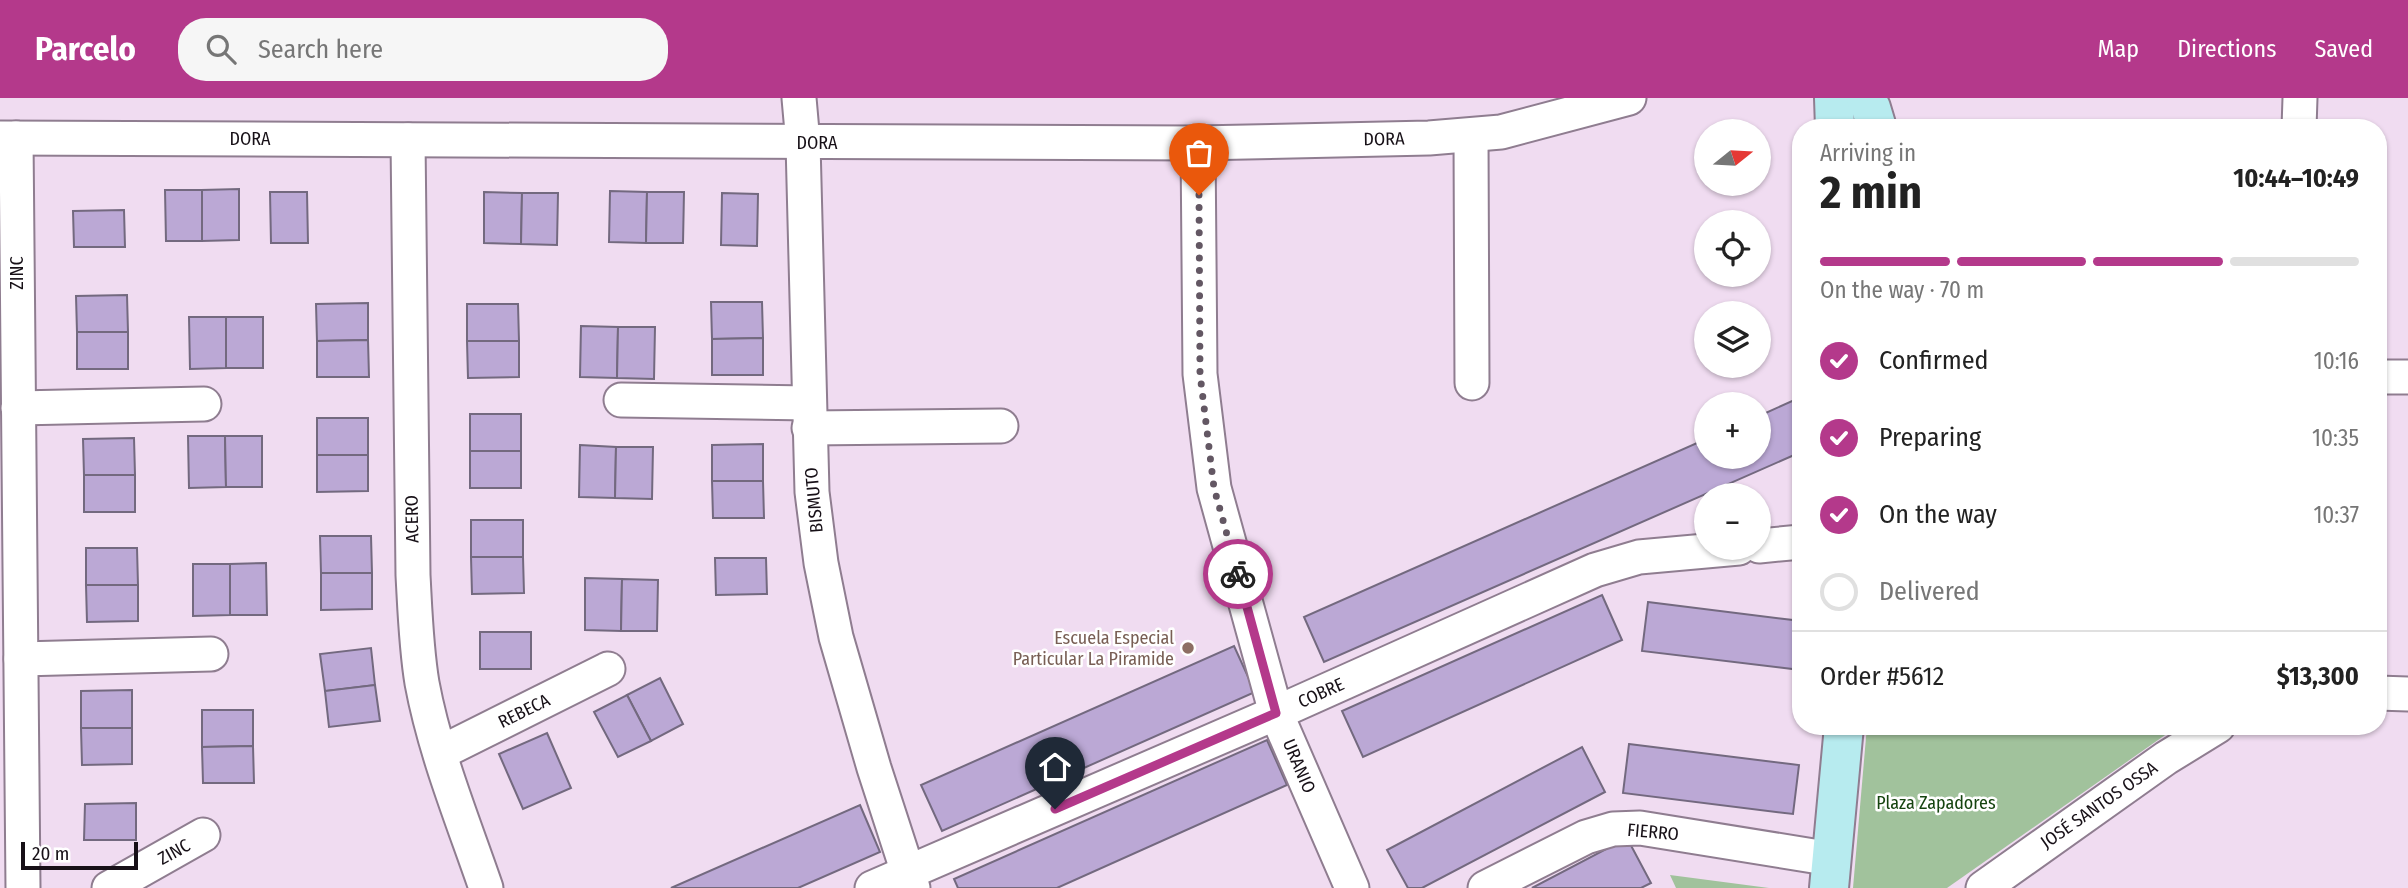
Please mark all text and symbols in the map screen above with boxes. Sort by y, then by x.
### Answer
search box [178,18,668,81]
text: Parcelo [35,29,136,69]
icon: search [202,30,240,68]
text: Search here [258,34,383,65]
text: Map [2098,35,2139,63]
text: Directions [2177,35,2276,63]
text: Saved [2314,35,2373,63]
north arrow [1694,119,1771,196]
map controls [1694,119,1771,560]
pin [1169,123,1229,195]
street label: DORA [229,128,271,150]
street label: DORA [1363,128,1405,150]
street label: DORA [796,132,838,154]
icon: bag [1180,134,1218,172]
text: Arriving in [1820,139,1916,167]
text: 10:44–10:49 [2233,163,2359,194]
text: 2 min [1820,165,1922,220]
button: locate [1694,210,1771,287]
street label: ZINC [6,256,28,290]
text: On the way · 70 m [1820,276,1984,304]
button: layers [1694,301,1771,378]
icon: check [1820,342,1858,380]
text: Confirmed [1879,345,1989,376]
text: 10:16 [2314,347,2359,375]
button: + [1694,392,1771,469]
icon: check [1820,419,1858,457]
text: Preparing [1879,422,1981,453]
text: 10:35 [2312,424,2359,452]
street label: BISMUTO [800,466,828,534]
button: − [1694,483,1771,560]
street label: ACERO [401,495,423,543]
icon: check [1820,496,1858,534]
text: On the way [1879,499,1997,530]
text: 10:37 [2313,501,2359,529]
courier [1203,539,1273,609]
icon: bike [1219,555,1257,593]
text: Delivered [1879,576,1980,607]
place label: Escuela Especial Particular La Piramide [1013,627,1174,670]
marker: Escuela Especial Particular La Piramide [1180,640,1196,656]
text: Order #5612 [1820,661,1944,692]
text: $13,300 [2277,661,2359,692]
street label: COBRE [1295,673,1347,713]
street label: REBECA [494,689,554,733]
street label: URANIO [1278,736,1320,796]
pin [1025,737,1085,809]
icon: home [1036,748,1074,786]
street label: JOSÉ SANTOS OSSA [2036,755,2162,853]
park label: Plaza Zapadores [1876,792,1996,814]
street label: FIERRO [1626,819,1680,845]
street label: ZINC [154,834,194,870]
scale bar [21,839,138,871]
text: 20 m [32,842,69,865]

